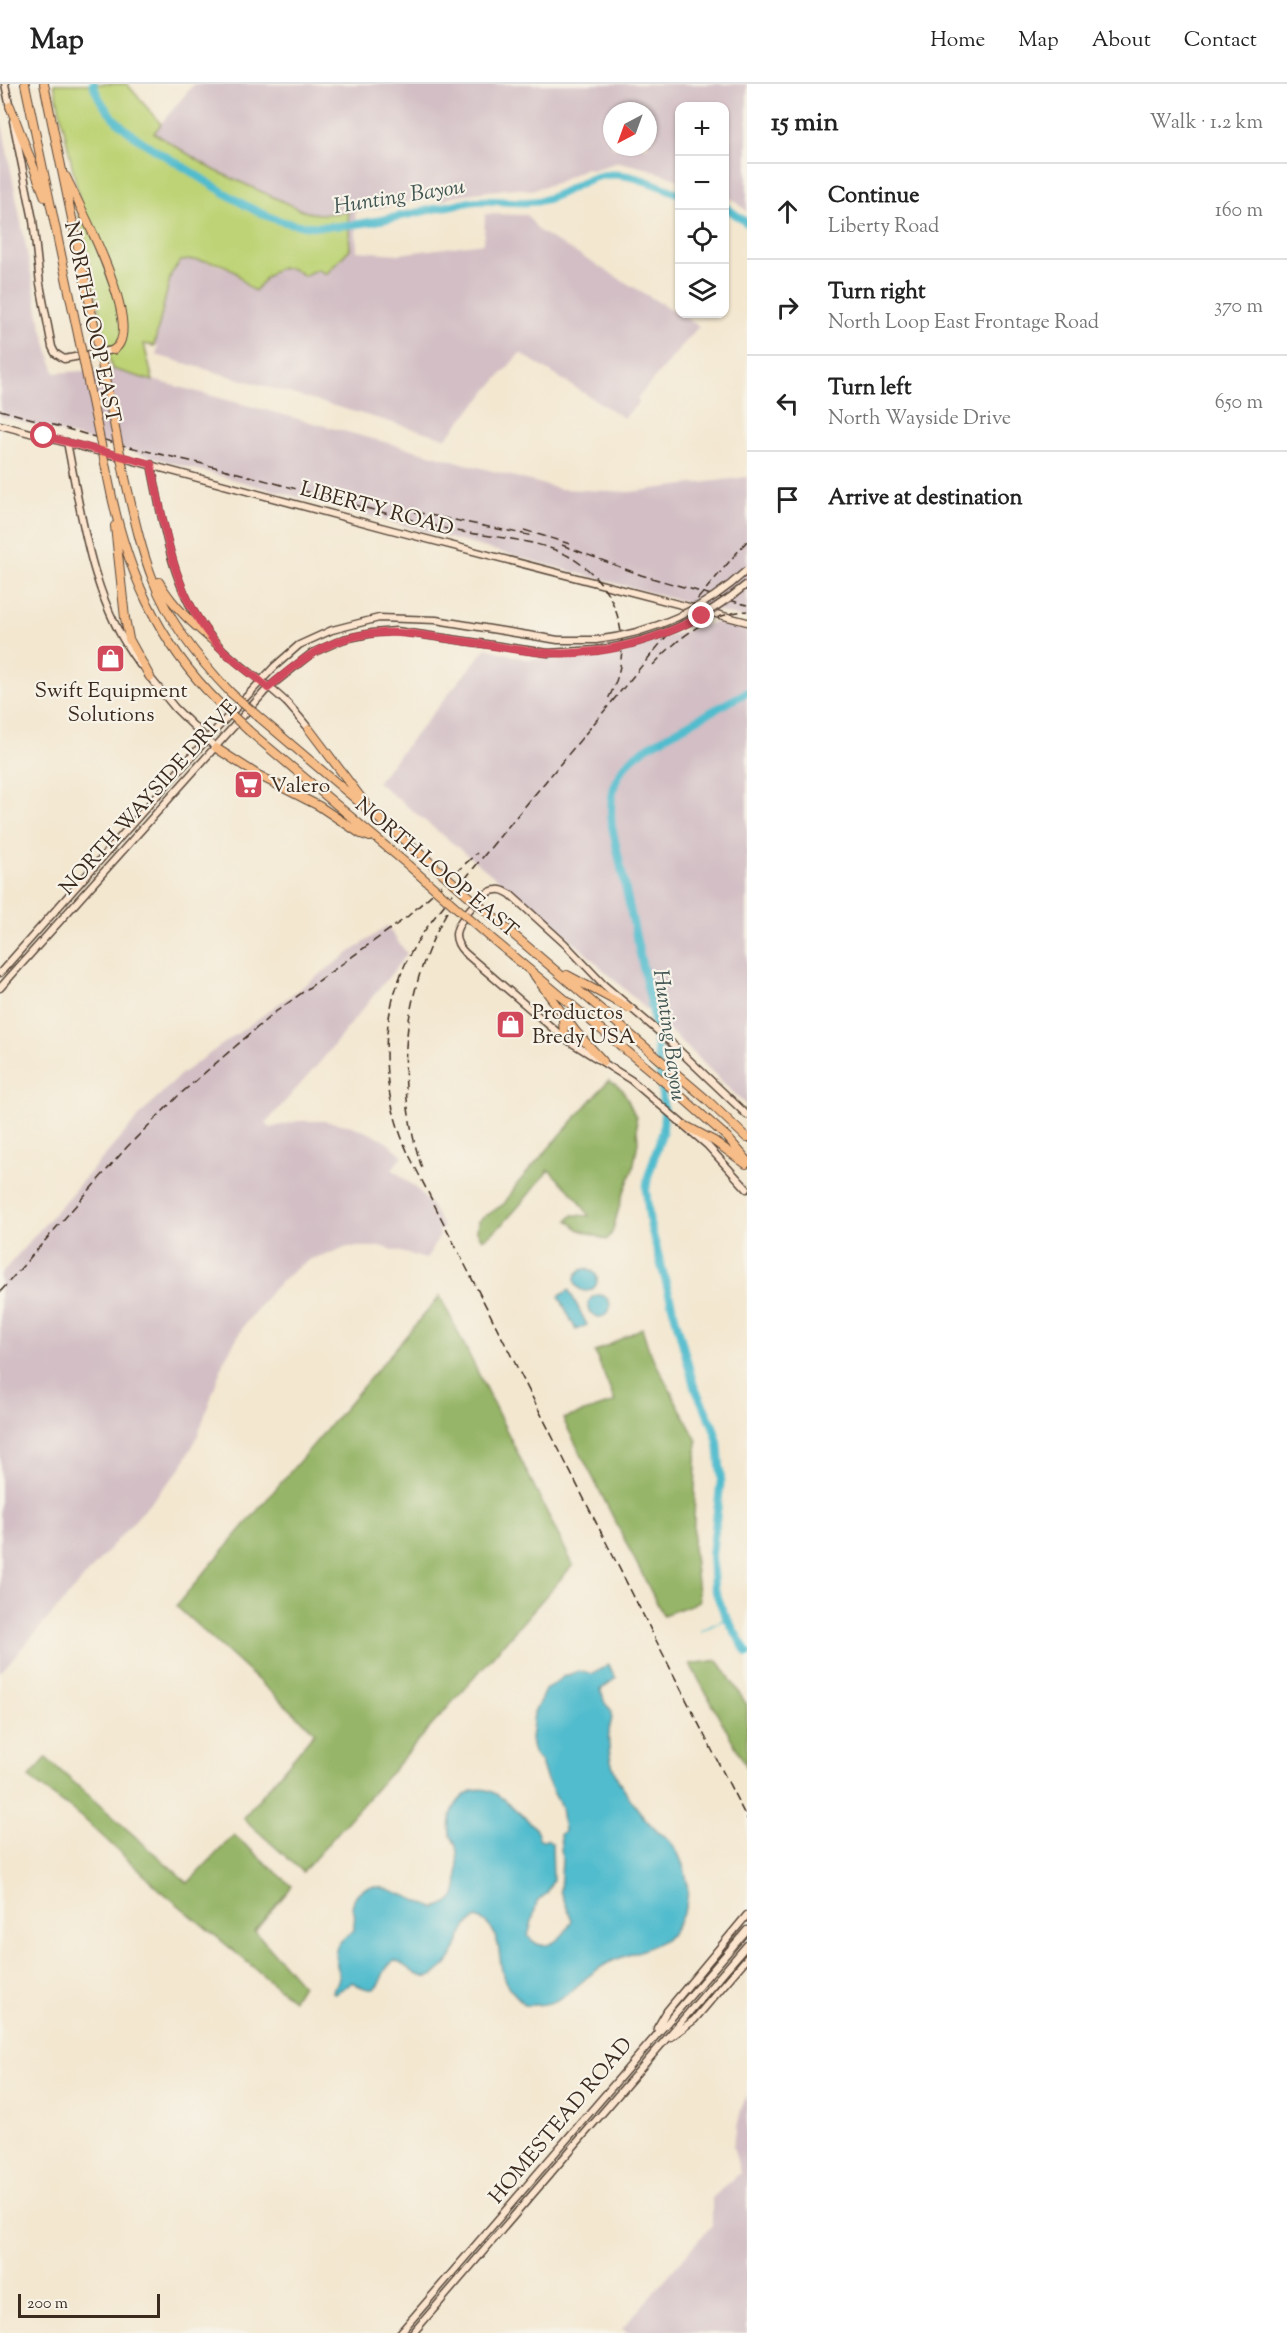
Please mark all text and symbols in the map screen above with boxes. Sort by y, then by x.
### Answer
text: Map [30,21,84,61]
text: Home [930,26,985,56]
text: Map [1018,26,1059,56]
text: About [1092,26,1151,56]
text: Contact [1184,26,1257,56]
north arrow [603,102,657,156]
map controls [675,102,729,318]
button: + [675,102,729,156]
text: 15 min [771,105,839,142]
text: Walk · 1.2 km [1150,109,1263,138]
button: − [675,156,729,210]
water label: Hunting Bayou [332,172,468,224]
text: Continue [828,181,919,213]
icon: ahead [771,195,804,228]
text: 160 m [1215,197,1263,226]
button: locate [675,210,729,264]
text: Liberty Road [828,213,939,242]
street label: NORTH LOOP EAST [55,219,127,426]
button: layers [675,264,729,318]
text: Turn right [828,277,925,309]
icon: right [771,291,804,324]
text: 370 m [1214,293,1263,322]
text: North Loop East Frontage Road [828,309,1099,338]
text: Turn left [828,373,911,405]
icon: left [771,387,804,420]
text: 650 m [1215,389,1263,418]
text: North Wayside Drive [828,405,1011,434]
route start [30,422,56,448]
street label: LIBERTY ROAD [296,475,457,545]
icon: arrive [771,483,804,516]
text: Arrive at destination [828,483,1023,515]
route end [688,602,714,628]
shop icon: Swift Equipment Solutions [95,643,127,675]
place label: Swift Equipment Solutions [34,677,188,731]
street label: NORTH WAYSIDE DRIVE [53,694,246,903]
supermarket icon: Valero [233,769,265,801]
place label: Valero [270,772,330,802]
street label: NORTH LOOP EAST [347,791,524,946]
water label: Hunting Bayou [643,968,693,1104]
place label: Productos Bredy USA [532,999,636,1053]
shop icon: Productos Bredy USA [495,1008,527,1040]
street label: HOMESTEAD ROAD [483,2031,640,2211]
scale bar [18,2291,160,2318]
text: 200 m [27,2293,68,2316]

